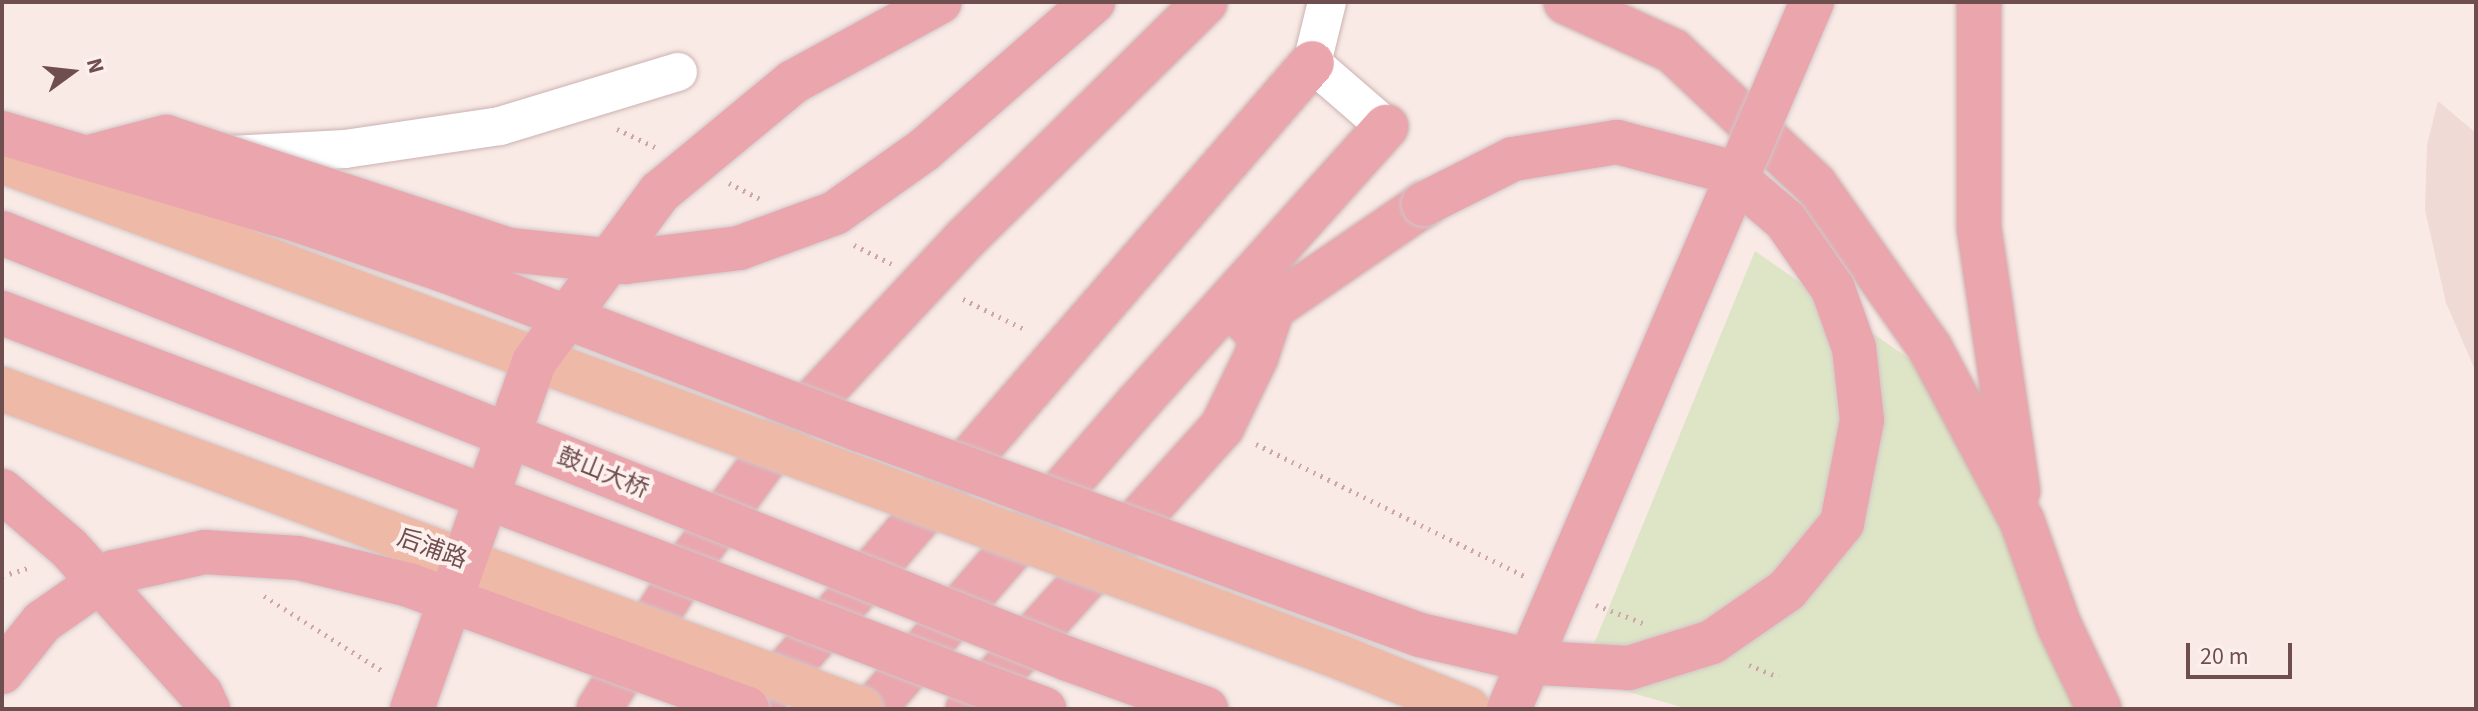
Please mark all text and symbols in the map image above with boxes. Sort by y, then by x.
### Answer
north arrow [32,32,112,112]
text: N [78,55,113,77]
street label: 鼓山大桥 [553,442,653,504]
street label: 后浦路 [393,523,471,575]
scale bar [2190,627,2296,677]
text: 20 m [2200,639,2249,674]

